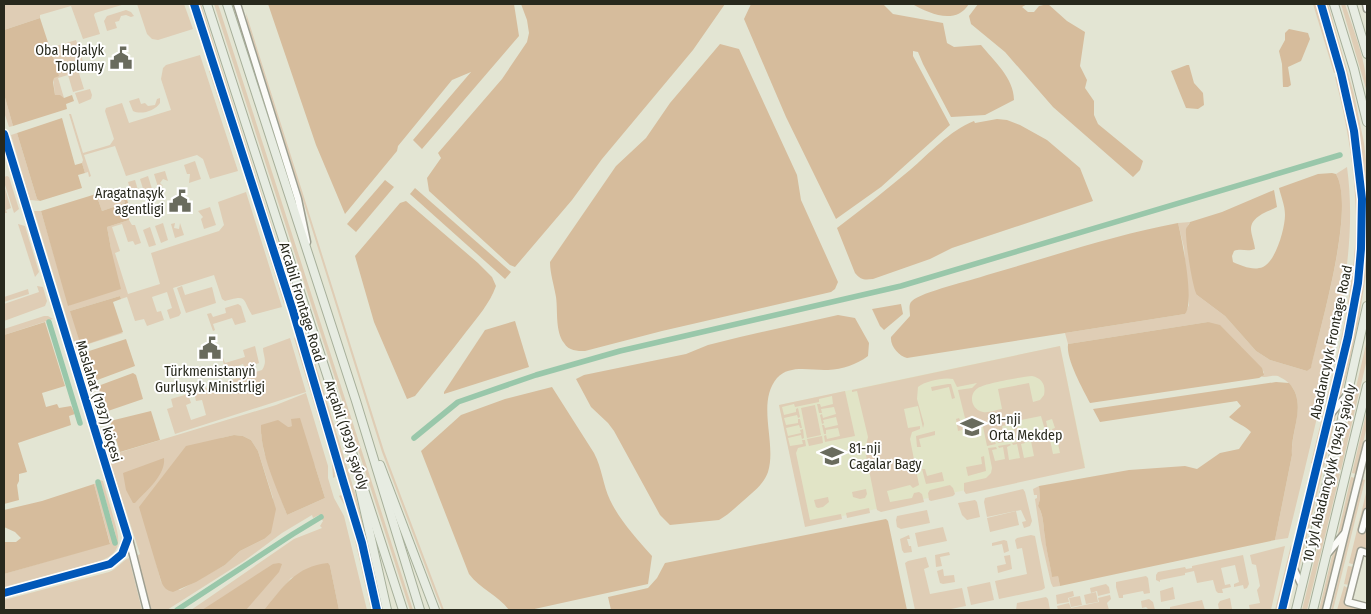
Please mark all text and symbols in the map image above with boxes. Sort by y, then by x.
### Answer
place label: Oba Hojalyk Toplumy [35,42,105,75]
public building icon: Oba Hojalyk Toplumy [108,45,134,71]
place label: Aragatnaşyk agentligi [95,185,164,218]
public building icon: Aragatnaşyk agentligi [167,188,193,214]
street label: Arcabil Frontage Road [275,240,328,364]
street label: Abadancylyk Frontage Road [1307,264,1356,421]
public building icon: Türkmenistanyň Gurluşyk Ministrligi [197,335,223,361]
street label: Maslahat (1937) köçesi [72,338,125,464]
place label: Türkmenistanyň Gurluşyk Ministrligi [155,363,265,396]
street label: Arçabil (1939) şaýoly [321,378,373,493]
street label: 10 ýyl Abadançylyk (1945) şaýoly [1299,382,1360,564]
place label: 81-nji Orta Mekdep [989,411,1062,444]
school or university icon: 81-nji Orta Mekdep [959,414,985,440]
place label: 81-nji Cagalar Bagy [849,440,922,473]
school or university icon: 81-nji Cagalar Bagy [819,443,845,469]

